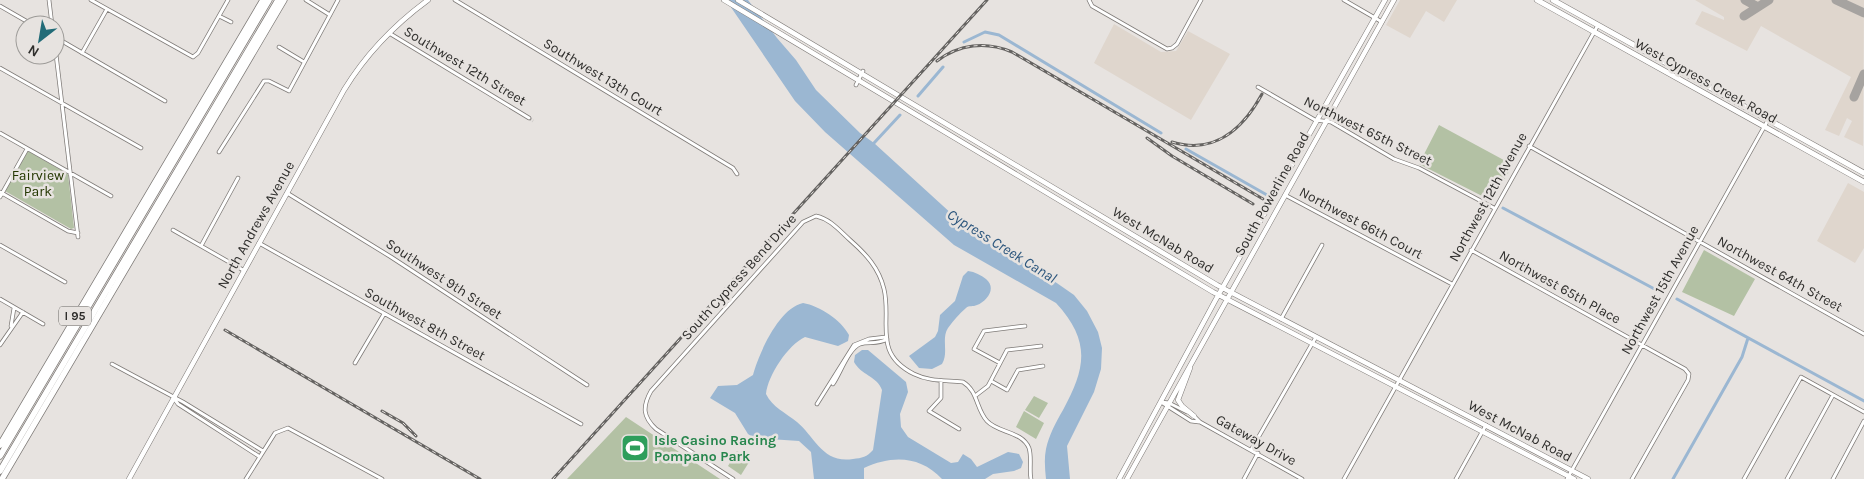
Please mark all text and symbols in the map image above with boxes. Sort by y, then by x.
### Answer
north arrow [15,15,65,65]
street label: Southwest 12th Street [401,23,529,109]
street label: Southwest 13th Court [540,35,666,119]
street label: West Cypress Creek Road [1632,35,1780,127]
text: N [25,41,42,61]
street label: Northwest 65th Street [1301,93,1435,169]
street label: South Powerline Road [1231,129,1313,259]
street label: Northwest 12th Avenue [1445,129,1531,265]
street label: North Andrews Avenue [214,158,298,292]
park label: Fairview Park [12,167,64,200]
street label: Northwest 66th Court [1296,183,1426,263]
street label: West McNab Road [1109,203,1217,277]
water label: Cypress Creek Canal [944,205,1060,287]
street label: South Cypress Bend Drive [678,210,800,344]
street label: Northwest 15th Avenue [1617,223,1703,357]
street label: Northwest 64th Street [1714,232,1846,316]
street label: Southwest 9th Street [383,235,505,323]
street label: Northwest 65th Place [1496,247,1624,327]
street label: Southwest 8th Street [362,284,488,364]
road number: I 95 [59,306,91,326]
street label: West McNab Road [1465,396,1575,466]
street label: Gateway Drive [1213,411,1299,469]
place label: Isle Casino Racing Pompano Park [654,432,776,465]
sports icon: Isle Casino Racing Pompano Park [620,433,650,463]

